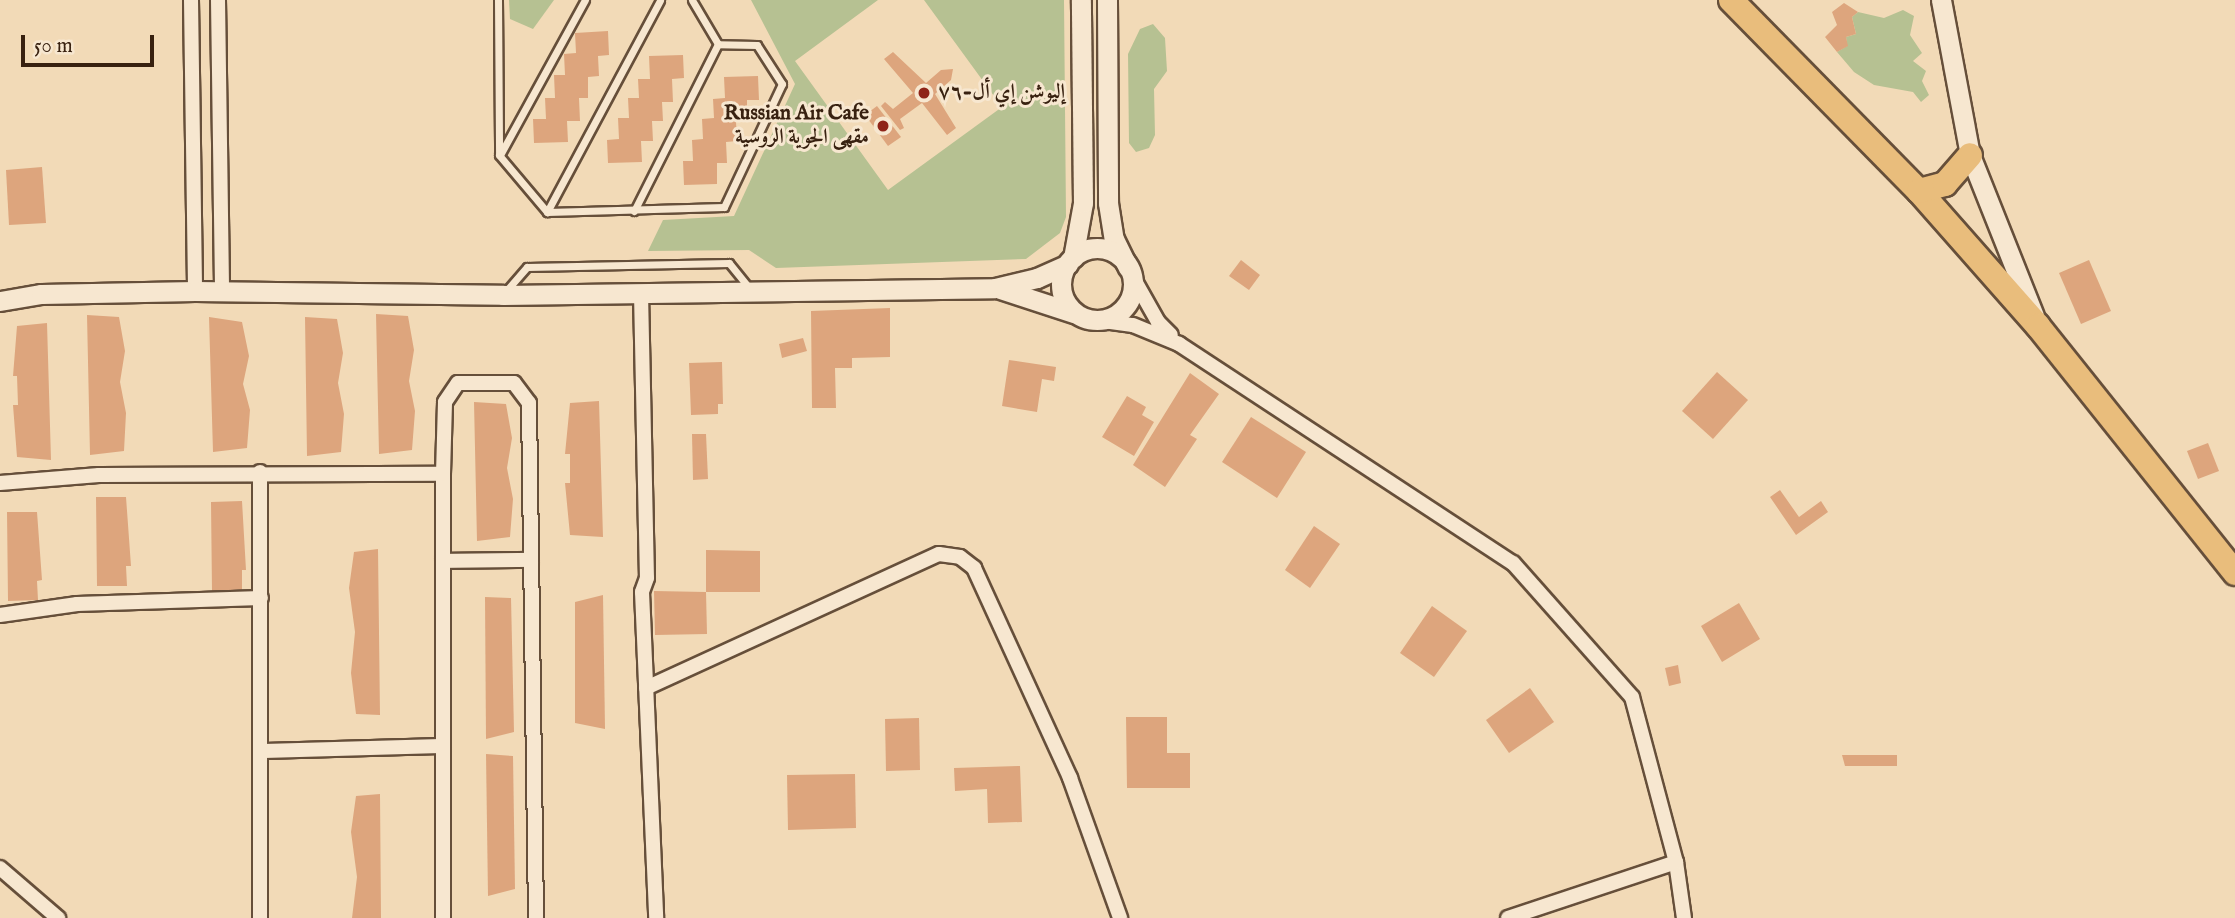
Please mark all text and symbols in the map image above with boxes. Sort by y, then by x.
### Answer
scale bar [24,21,158,65]
text: 50 m [34,33,73,60]
place label: إليوشن إي أل-٧٦ [938,80,1065,106]
marker: إليوشن إي أل-٧٦ [916,85,932,101]
place label: Russian Air Cafe مقهى الجوية الروسية [724,101,869,151]
marker: Russian Air Cafe مقهى الجوية الروسية [875,118,891,134]

